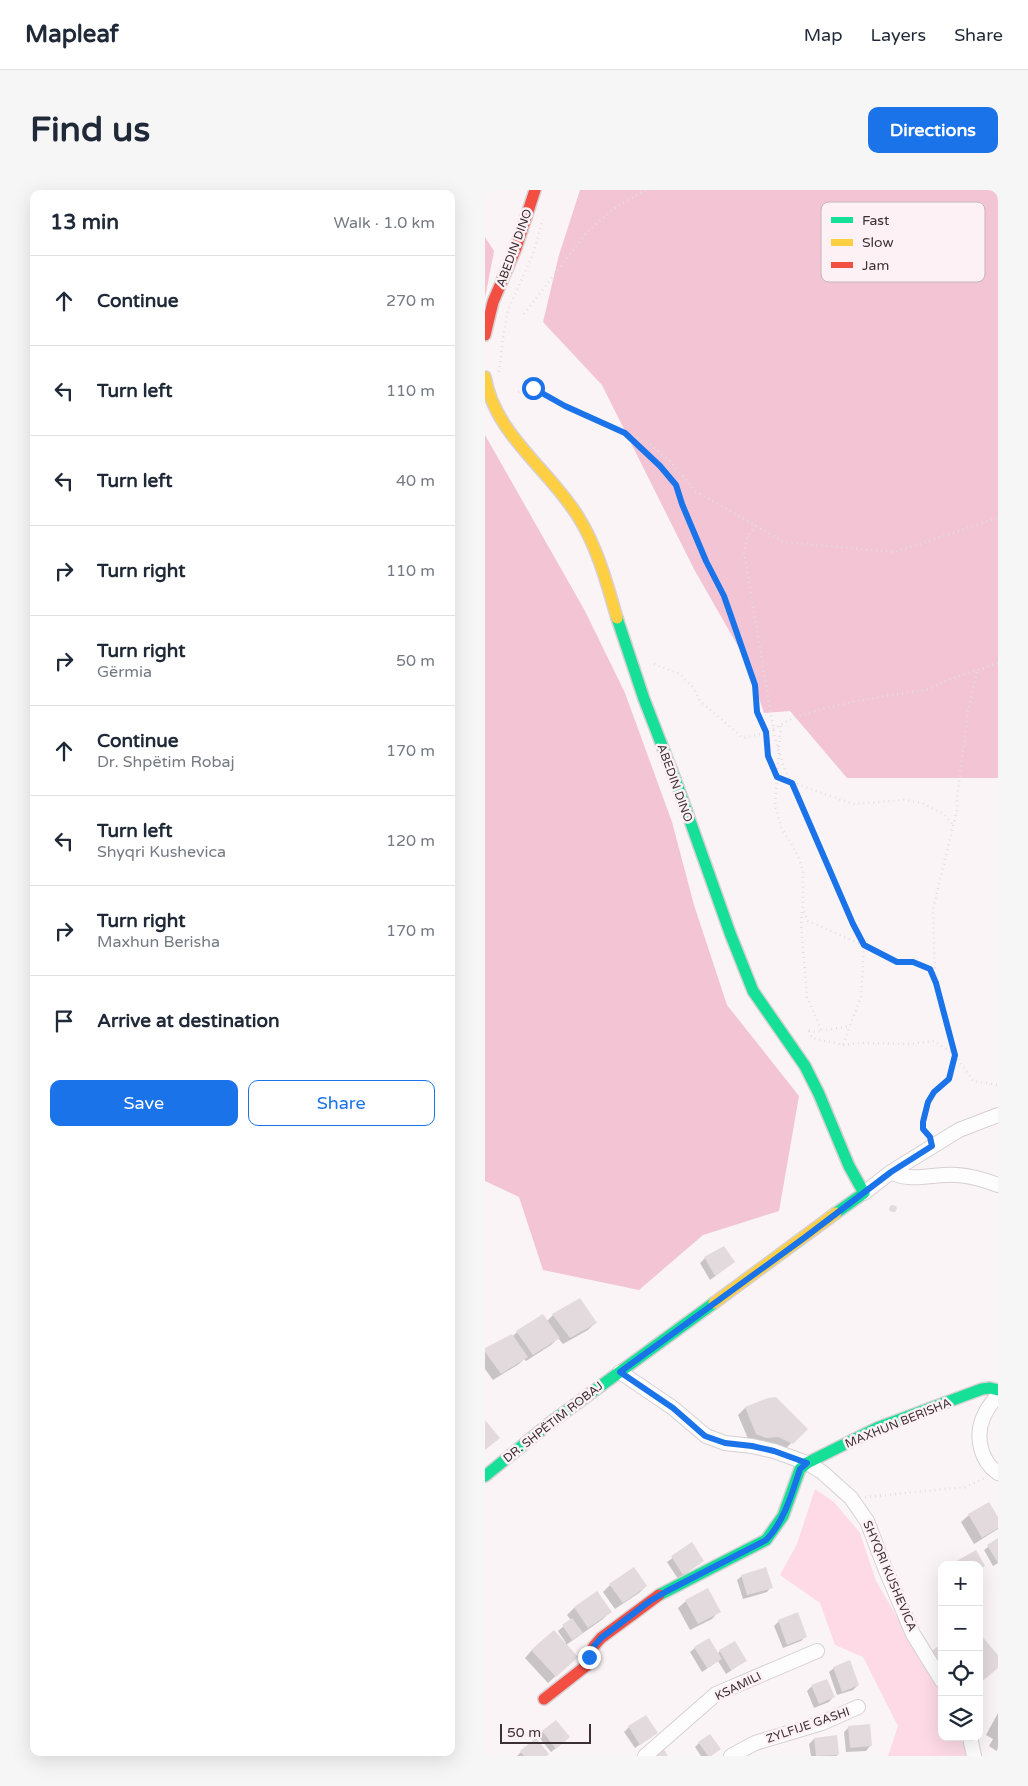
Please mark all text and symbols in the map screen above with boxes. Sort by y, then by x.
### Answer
text: Mapleaf [25,20,119,49]
text: Map [804,24,843,46]
text: Layers [871,24,926,46]
text: Share [954,24,1003,46]
button: Directions [868,107,998,153]
text: Find us [30,109,150,151]
legend [821,202,985,282]
street label: ABEDIN DINO [493,207,535,289]
text: 13 min [50,210,119,235]
text: Fast [862,212,890,229]
text: Walk · 1.0 km [333,213,435,233]
text: Slow [862,234,894,251]
text: Jam [862,257,889,274]
icon: ahead [50,287,78,315]
text: Continue [97,290,179,312]
text: 270 m [386,291,435,311]
icon: left [50,377,78,405]
route start [522,377,545,400]
text: Turn left [97,380,173,402]
text: 110 m [386,381,435,401]
icon: left [50,467,78,495]
text: Turn left [97,470,173,492]
text: 40 m [396,471,435,491]
icon: right [50,557,78,585]
text: Turn right [97,560,185,582]
text: 110 m [386,561,435,581]
text: Turn right [97,640,185,662]
icon: right [50,647,78,675]
text: 50 m [396,651,435,671]
text: Gërmia [97,662,152,682]
text: Continue [97,730,179,752]
icon: ahead [50,737,78,765]
text: 170 m [386,741,435,761]
street label: ABEDIN DINO [654,742,696,824]
text: Dr. Shpëtim Robaj [97,752,235,772]
text: Turn left [97,820,173,842]
icon: left [50,827,78,855]
text: 120 m [386,831,435,851]
text: Shyqri Kushevica [97,842,226,862]
text: Turn right [97,910,185,932]
icon: right [50,917,78,945]
text: 170 m [386,921,435,941]
text: Maxhun Berisha [97,932,220,952]
icon: arrive [50,1007,78,1035]
text: Arrive at destination [97,1010,280,1032]
button: Save [50,1080,238,1126]
button: Share [248,1080,435,1126]
street label: DR. SHPËTIM ROBAJ [500,1379,606,1465]
street label: MAXHUN BERISHA [843,1395,953,1451]
street label: SHYQRI KUSHEVICA [860,1519,920,1633]
map controls [938,1561,983,1741]
button: + [938,1561,983,1606]
button: − [938,1606,983,1651]
route end [578,1646,601,1669]
button: locate [938,1651,983,1696]
street label: KSAMILI [713,1669,763,1703]
button: layers [938,1696,983,1741]
street label: ZYLFIJE GASHI [764,1704,852,1746]
scale bar [500,1721,591,1744]
text: 50 m [507,1724,541,1741]

